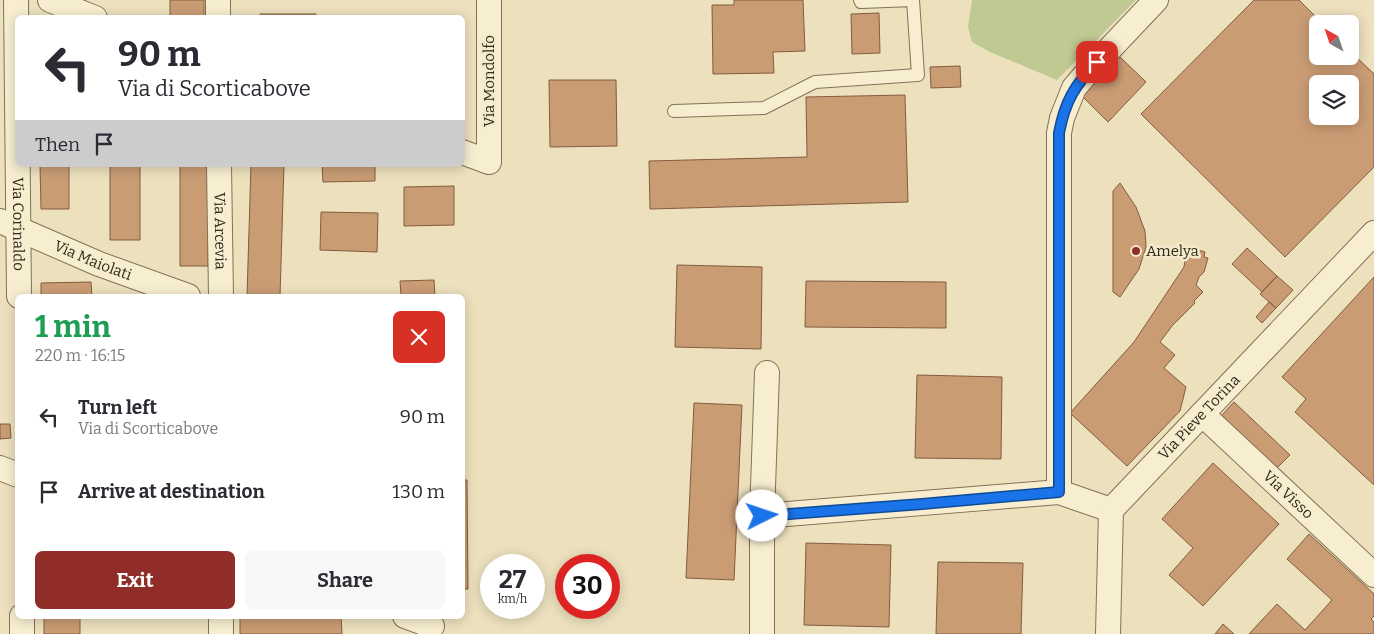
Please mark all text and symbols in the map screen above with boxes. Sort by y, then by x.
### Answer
north arrow [1309,15,1359,65]
map controls [1309,15,1359,125]
text: 90 m [118,33,201,75]
icon: left [35,35,100,100]
street label: Via Mondolfo [480,35,498,127]
pin [1076,41,1118,83]
icon: arrive [1083,48,1111,76]
text: Via di Scorticabove [118,75,311,102]
button: layers [1309,75,1359,125]
icon: arrive [90,130,118,158]
text: Then [35,133,80,156]
street label: Via Corinaldo [9,177,28,271]
street label: Via Arcevia [210,192,230,270]
street label: Via Maiolati [51,237,135,284]
place label: Amelya [1146,242,1199,260]
marker: Amelya [1130,245,1142,257]
text: 1 min [35,309,111,345]
button: close [393,311,445,363]
text: 220 m · 16:15 [35,346,125,365]
street label: Via Pieve Torina [1154,371,1244,464]
text: Turn left [78,396,157,419]
icon: left [35,403,63,431]
text: 90 m [400,405,445,428]
text: Via di Scorticabove [78,419,218,438]
street label: Via Visso [1259,467,1317,523]
icon: arrive [35,478,63,506]
text: Arrive at destination [78,480,265,503]
text: 130 m [392,480,445,503]
position arrow [735,489,787,541]
button: Exit [35,551,235,609]
button: Share [245,551,445,609]
speed limit sign: 30 [555,554,620,619]
text: 27 [499,565,526,595]
text: km/h [498,592,527,606]

